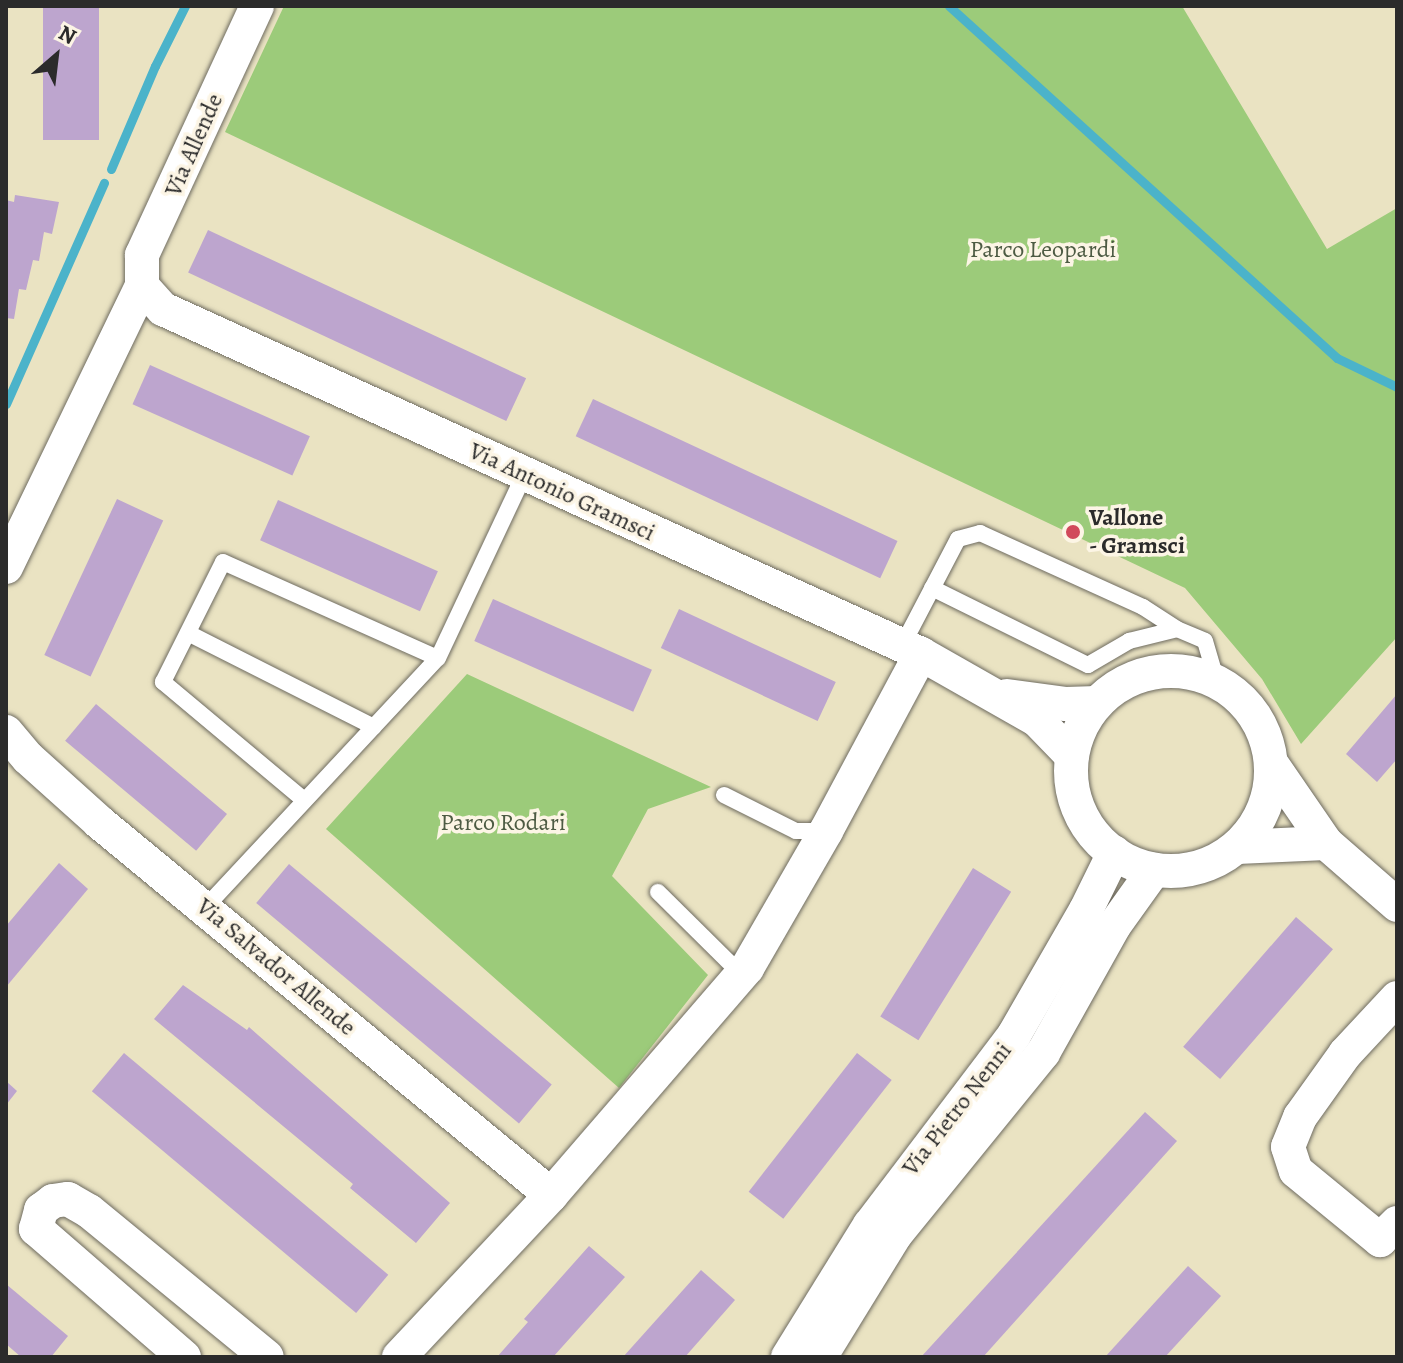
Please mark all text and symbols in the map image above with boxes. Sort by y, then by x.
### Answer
north arrow [16,16,96,96]
text: N [53,18,81,52]
street label: Via Allende [159,89,229,201]
park label: Parco Leopardi [970,236,1116,264]
street label: Via Antonio Gramsci [464,436,660,548]
place label: Vallone - Gramsci [1089,504,1185,560]
marker: Vallone - Gramsci [1064,523,1082,541]
park label: Parco Rodari [440,809,566,837]
street label: Via Salvador Allende [191,892,361,1042]
street label: Via Pietro Nenni [896,1037,1018,1181]

